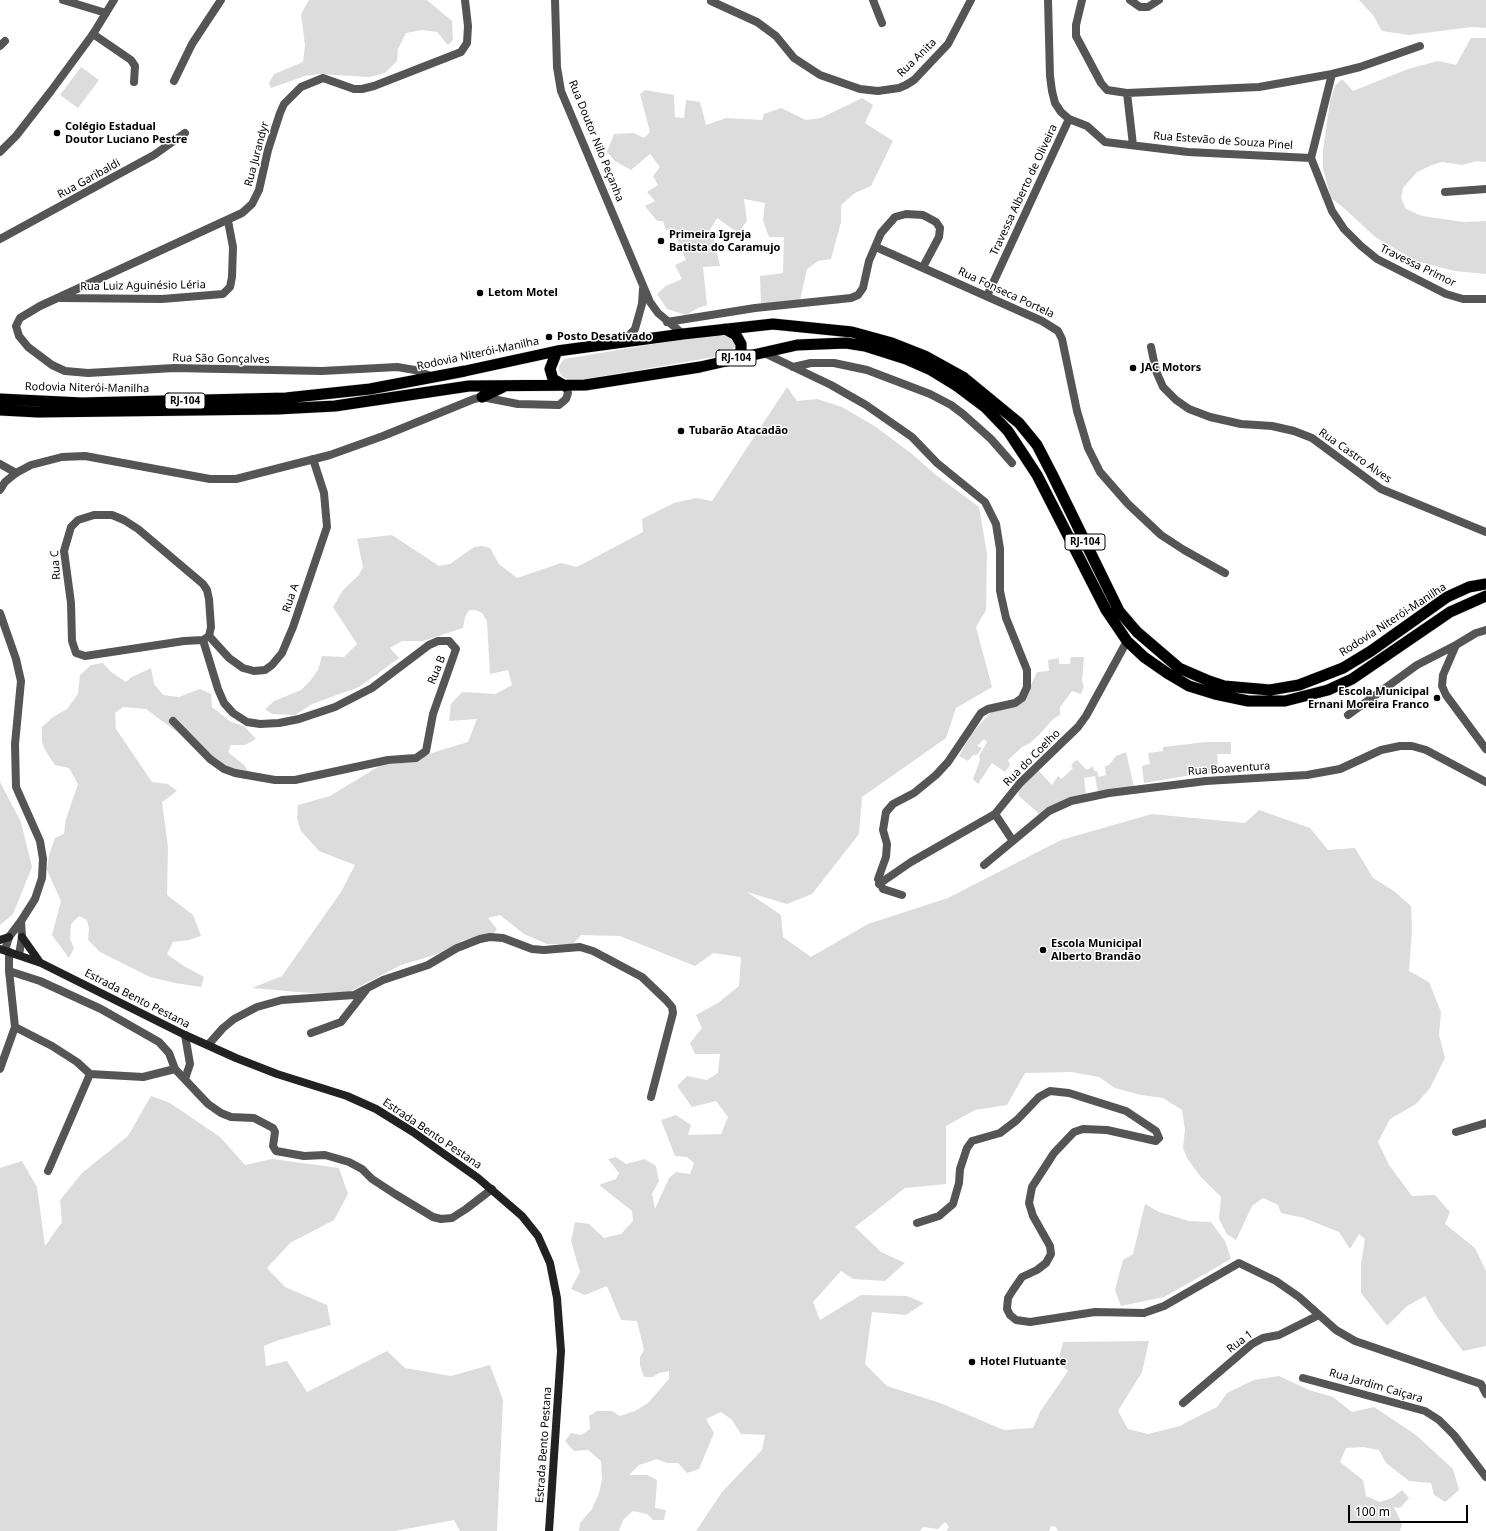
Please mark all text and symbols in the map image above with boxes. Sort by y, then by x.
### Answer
street label: Rua Anita [895,36,939,80]
street label: Rua Doutor Nilo Peçanha [566,78,626,204]
place label: Colégio Estadual Doutor Luciano Pestre [65,120,187,146]
street label: Rua Jurandyr [242,120,272,188]
street label: Travessa Alberto de Oliveira [988,122,1060,258]
marker: Colégio Estadual Doutor Luciano Pestre [52,128,62,138]
street label: Rua Estevão de Souza Pinel [1153,130,1293,152]
street label: Rua Garibaldi [55,156,123,202]
place label: Primeira Igreja Batista do Caramujo [669,228,780,254]
marker: Primeira Igreja Batista do Caramujo [656,236,666,246]
street label: Travessa Primor [1378,242,1458,290]
street label: Rua Fonseca Portela [956,265,1056,321]
street label: Rua Luiz Aguinésio Léria [80,278,206,294]
place label: Letom Motel [488,286,558,300]
marker: Letom Motel [475,288,485,298]
place label: Posto Desativado [557,330,652,344]
marker: Posto Desativado [544,332,554,342]
street label: Rodovia Niterói-Manilha [416,335,540,373]
road number: RJ-104 [716,350,756,366]
street label: Rua São Gonçalves [172,352,270,366]
place label: JAC Motors [1141,361,1201,375]
marker: JAC Motors [1128,363,1138,373]
street label: Rodovia Niterói-Manilha [25,380,149,396]
road number: RJ-104 [165,393,205,409]
place label: Tubarão Atacadão [689,424,788,438]
marker: Tubarão Atacadão [676,426,686,436]
street label: Rua Castro Alves [1316,426,1394,486]
road number: RJ-104 [1065,534,1105,550]
street label: Rua C [48,550,64,580]
street label: Rodovia Niterói-Manilha [1337,581,1449,659]
street label: Rua A [280,582,302,614]
street label: Rua B [425,654,449,686]
place label: Escola Municipal Ernani Moreira Franco [1308,685,1429,711]
marker: Escola Municipal Ernani Moreira Franco [1432,693,1442,703]
street label: Rua do Coelho [1001,727,1063,789]
street label: Rua Boaventura [1187,760,1271,778]
place label: Escola Municipal Alberto Brandão [1051,937,1142,963]
marker: Escola Municipal Alberto Brandão [1038,945,1048,955]
street label: Estrada Bento Pestana [82,967,192,1031]
street label: Estrada Bento Pestana [380,1096,484,1172]
street label: Rua 1 [1224,1328,1256,1356]
place label: Hotel Flutuante [980,1355,1066,1369]
marker: Hotel Flutuante [967,1357,977,1367]
street label: Rua Jardim Caiçara [1328,1366,1424,1406]
street label: Estrada Bento Pestana [533,1386,555,1504]
scale bar [1350,1497,1470,1523]
text: 100 m [1355,1503,1390,1520]

